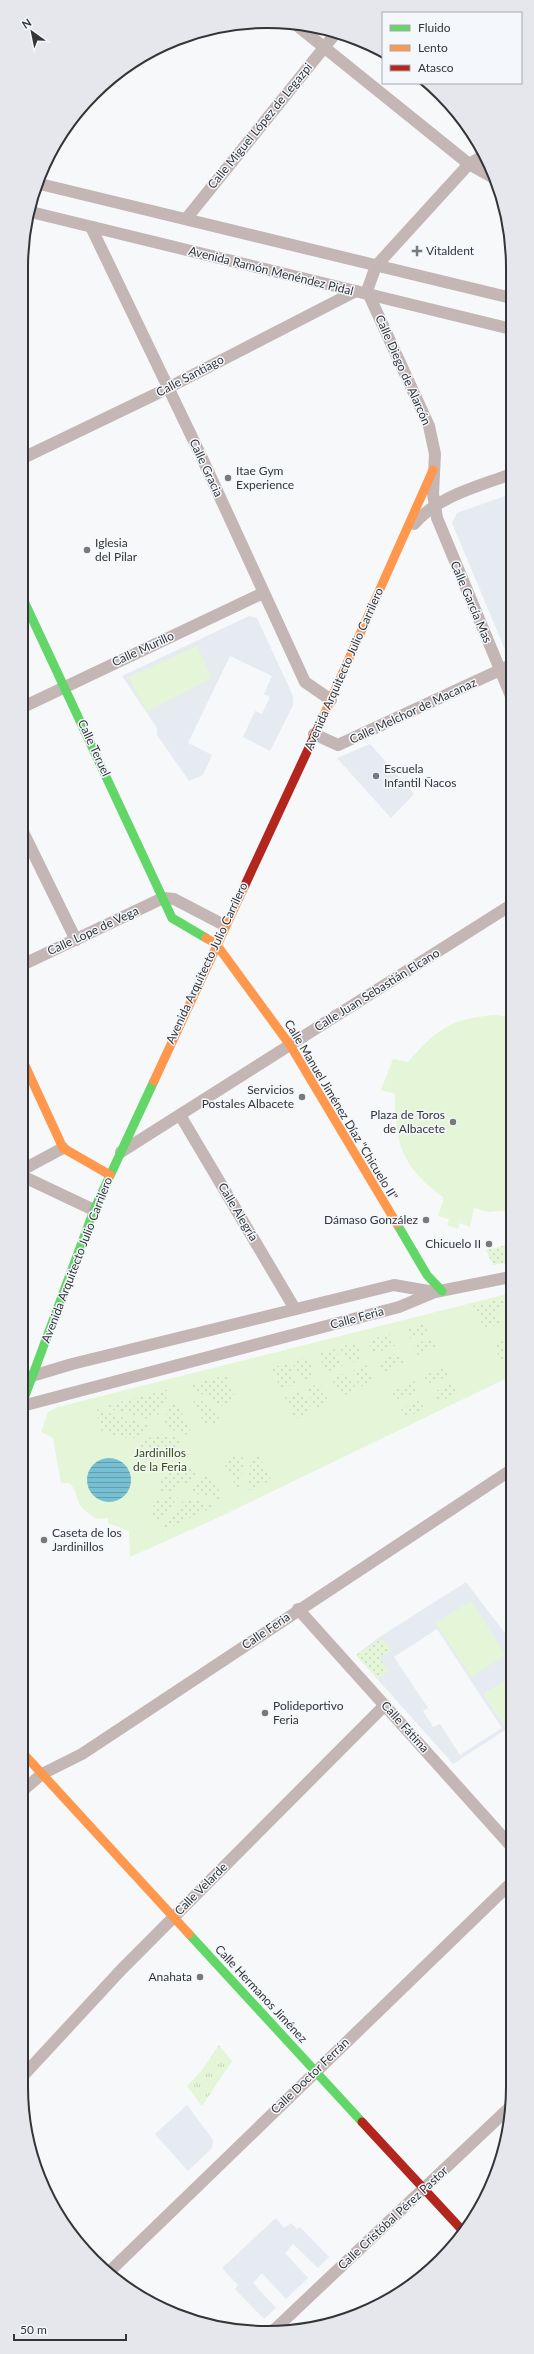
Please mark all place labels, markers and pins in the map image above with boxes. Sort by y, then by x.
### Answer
place label: Vitaldent [426,243,475,258]
marker: Vitaldent [411,245,423,257]
place label: Itae Gym Experience [236,463,294,492]
marker: Itae Gym Experience [223,473,233,483]
place label: Iglesia del Pilar [95,535,138,564]
marker: Iglesia del Pilar [82,545,92,555]
place label: Escuela Infantil Ñacos [384,761,456,790]
marker: Escuela Infantil Ñacos [371,771,381,781]
place label: Servicios Postales Albacete [202,1082,294,1111]
marker: Servicios Postales Albacete [297,1092,307,1102]
place label: Plaza de Toros de Albacete [370,1107,445,1136]
marker: Plaza de Toros de Albacete [448,1117,458,1127]
place label: Dámaso González [324,1212,419,1227]
marker: Dámaso González [421,1215,431,1225]
place label: Chicuelo II [425,1236,481,1251]
marker: Chicuelo II [484,1239,494,1249]
place label: Caseta de los Jardinillos [52,1525,122,1554]
marker: Caseta de los Jardinillos [39,1535,49,1545]
place label: Polideportivo Feria [273,1698,344,1727]
marker: Polideportivo Feria [260,1708,270,1718]
place label: Anahata [148,1969,192,1984]
marker: Anahata [195,1972,205,1982]

